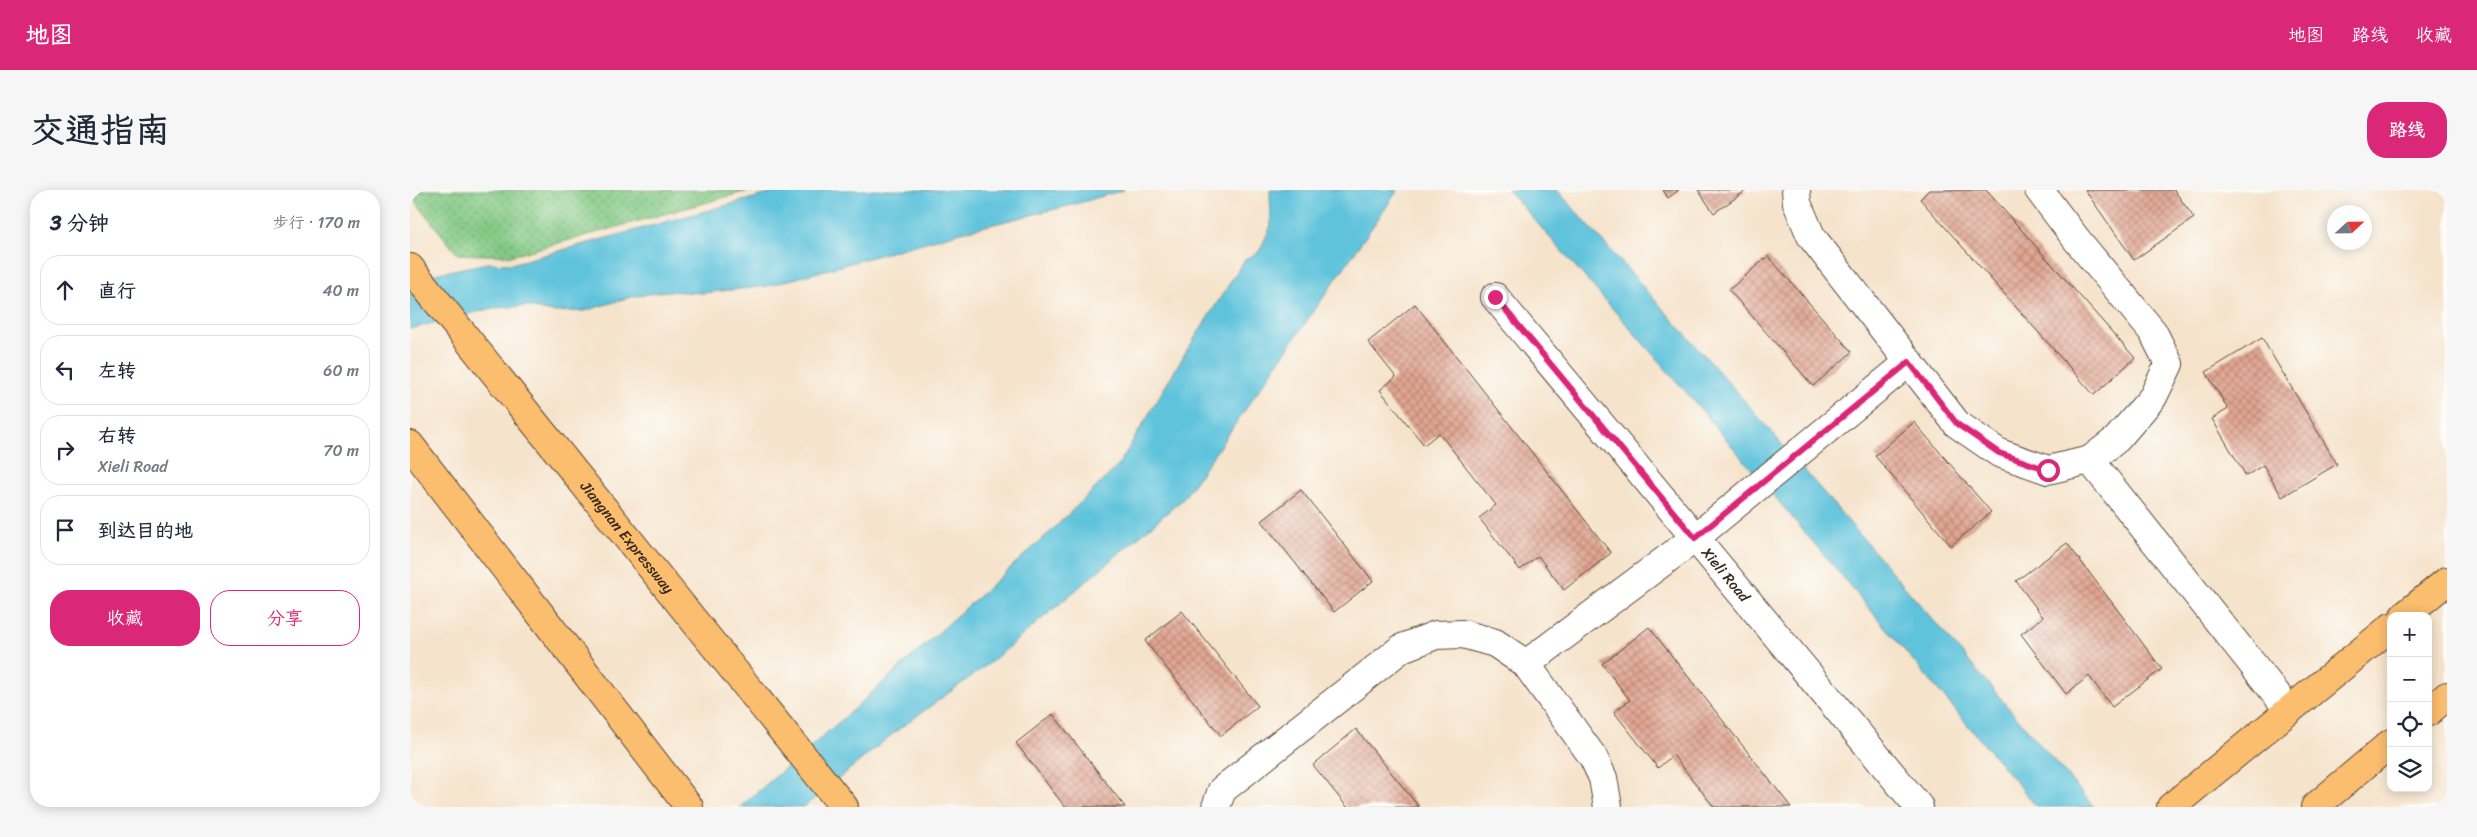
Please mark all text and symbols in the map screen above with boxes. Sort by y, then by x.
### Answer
text: 地图 [25,14,73,56]
text: 地图 [2288,19,2324,51]
text: 路线 [2352,19,2388,51]
text: 收藏 [2416,19,2452,51]
text: 交通指南 [30,99,170,161]
button: 路线 [2367,102,2447,158]
text: 3 分钟 [50,204,109,242]
north arrow [2327,205,2372,250]
text: 步行 · 170 m [273,208,360,237]
text: 直行 [98,274,136,307]
icon: ahead [51,276,79,304]
text: 40 m [322,276,359,305]
route end [1484,286,1507,309]
text: 左转 [98,354,136,387]
icon: left [51,356,79,384]
text: 60 m [323,356,359,385]
text: 右转 [98,419,136,452]
icon: right [51,436,79,464]
text: 70 m [323,436,359,465]
text: Xieli Road [98,452,168,481]
route start [2037,459,2060,482]
street label: Jiangnan Expressway [573,475,681,600]
text: 到达目的地 [98,514,193,547]
icon: arrive [51,516,79,544]
street label: Xieli Road [1694,540,1757,609]
button: 收藏 [50,590,200,646]
button: 分享 [210,590,360,646]
map controls [2387,612,2432,792]
button: + [2387,612,2432,657]
button: − [2387,657,2432,702]
button: locate [2387,702,2432,747]
button: layers [2387,747,2432,792]

